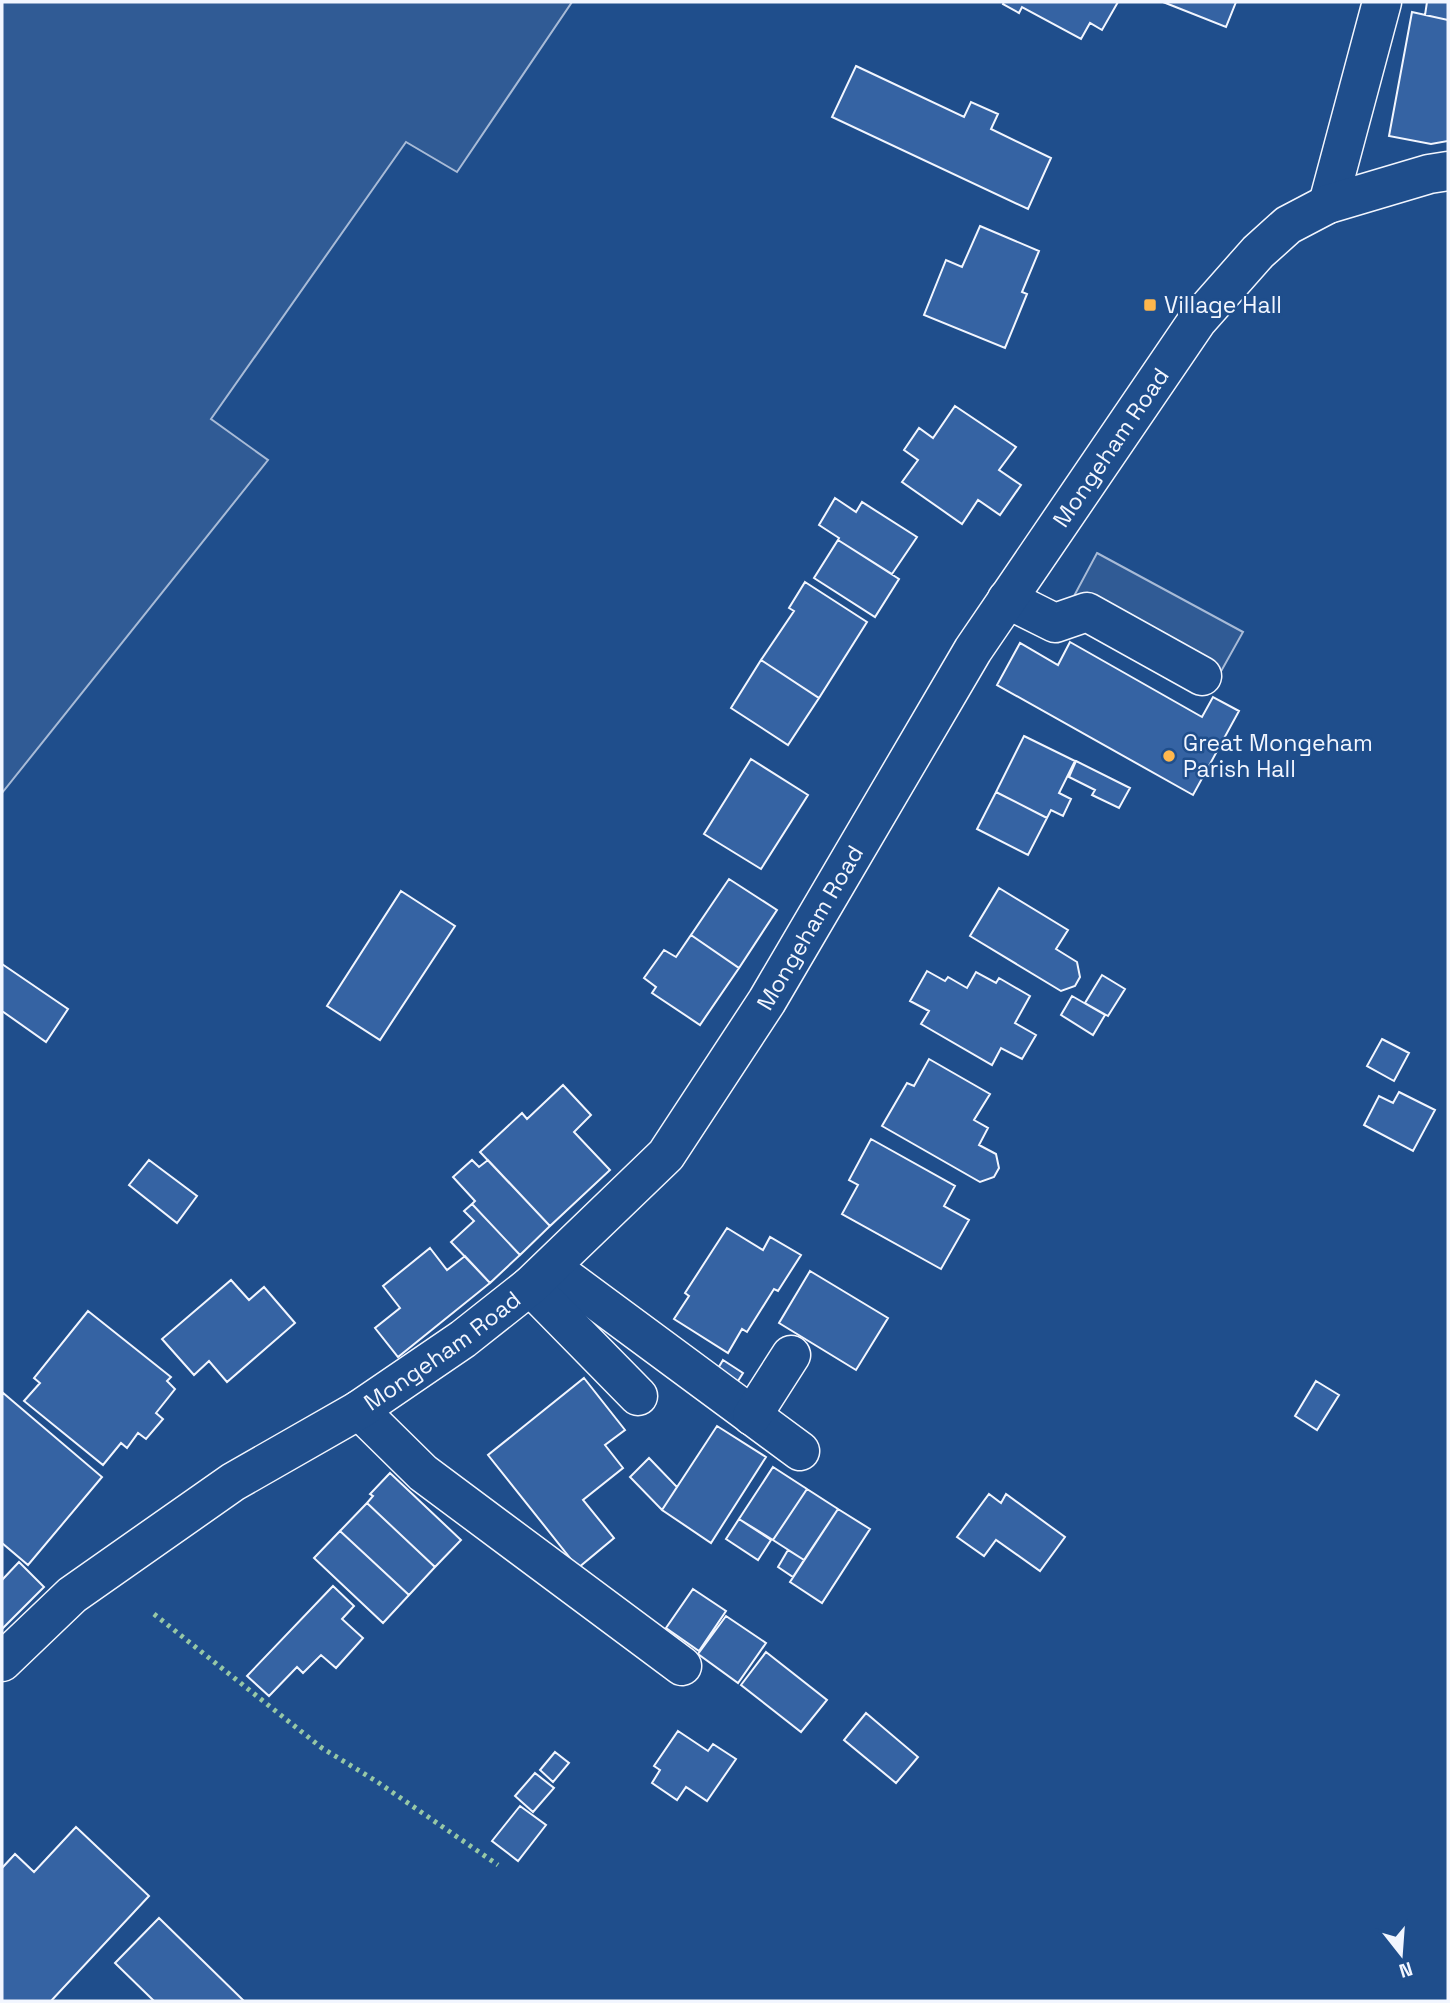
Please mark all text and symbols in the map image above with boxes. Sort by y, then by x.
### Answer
place label: Village Hall [1164,290,1282,320]
marker: Village Hall [1142,297,1158,313]
street label: Mongeham Road [1046,362,1176,533]
place label: Great Mongeham Parish Hall [1183,728,1373,784]
marker: Great Mongeham Parish Hall [1161,748,1177,764]
street label: Mongeham Road [750,840,870,1016]
street label: Mongeham Road [358,1284,527,1417]
north arrow [1366,1919,1436,1989]
text: N [1396,1956,1416,1984]

